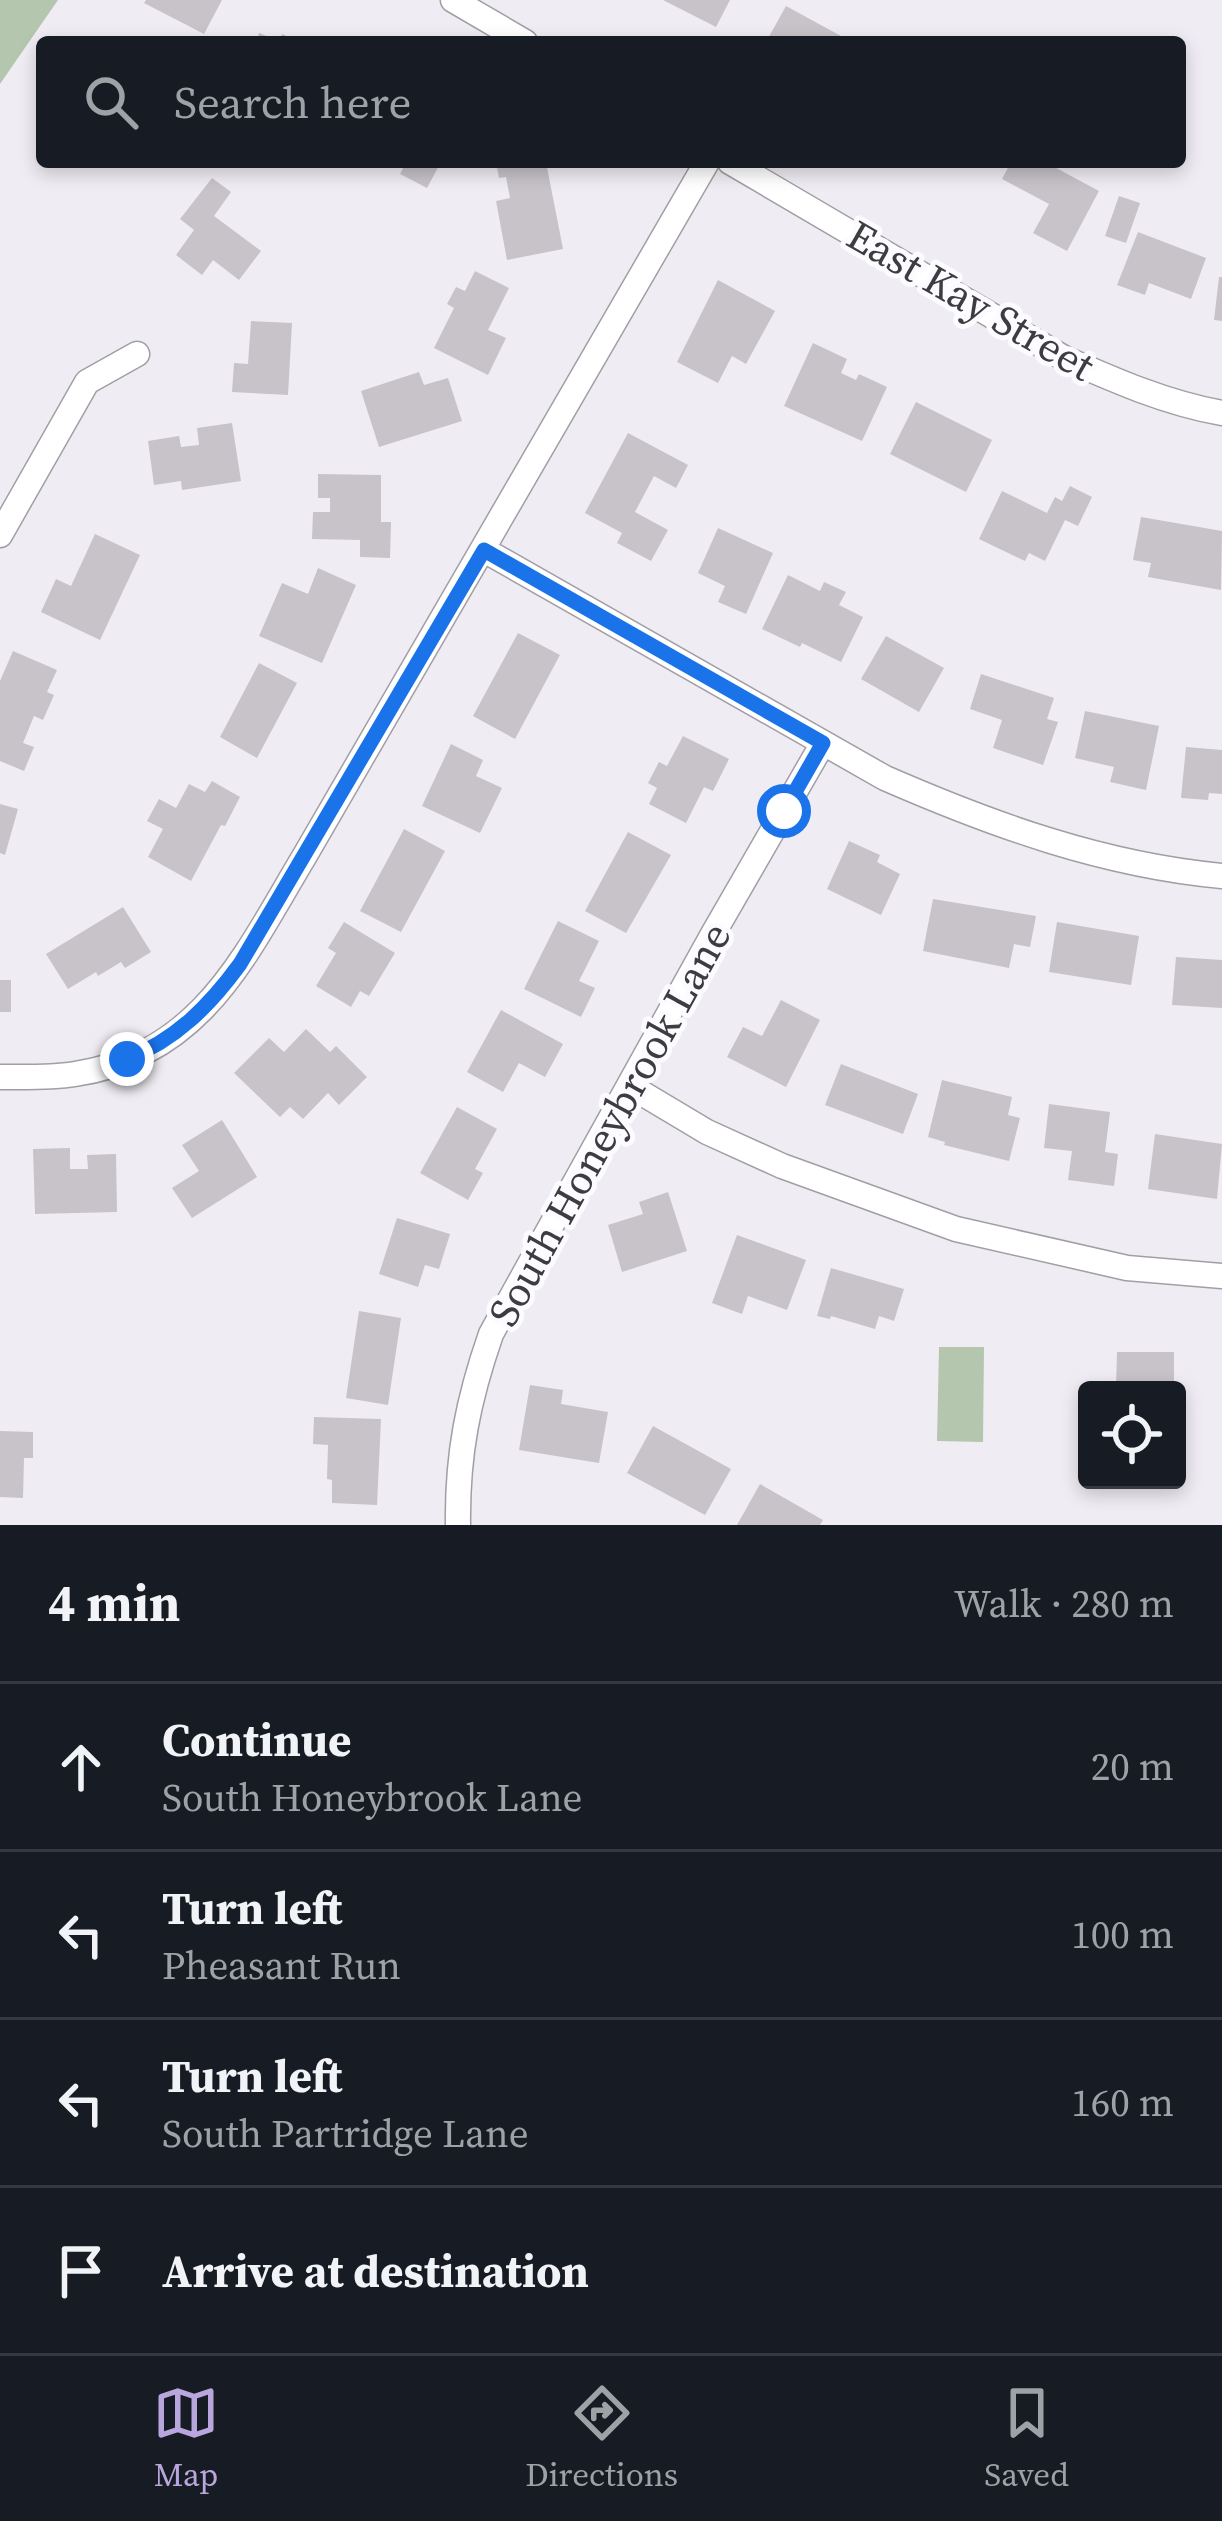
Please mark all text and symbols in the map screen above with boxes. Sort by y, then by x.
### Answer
search box [36,36,1186,168]
icon: search [78,69,144,135]
text: Search here [174,71,411,133]
street label: East Kay Street [837,206,1106,394]
route start [757,784,811,838]
street label: South Honeybrook Lane [474,912,744,1336]
route end [100,1032,154,1086]
map controls [1078,1381,1186,1489]
button: locate [1078,1381,1186,1489]
text: 4 min [48,1568,180,1638]
text: Walk · 280 m [954,1577,1174,1630]
text: Continue [162,1709,351,1771]
icon: ahead [48,1734,114,1800]
text: 20 m [1091,1740,1174,1793]
text: South Honeybrook Lane [162,1771,583,1824]
text: Turn left [162,1877,342,1939]
icon: left [48,1902,114,1968]
text: 100 m [1071,1908,1174,1961]
text: Pheasant Run [162,1939,401,1992]
text: Turn left [162,2045,342,2107]
icon: left [48,2070,114,2136]
text: 160 m [1071,2076,1174,2129]
text: South Partridge Lane [162,2107,529,2160]
icon: arrive [48,2238,114,2304]
text: Arrive at destination [162,2240,589,2302]
tab: Map [153,2380,219,2497]
tab: Directions [525,2380,678,2497]
tab: Saved [984,2380,1069,2497]

